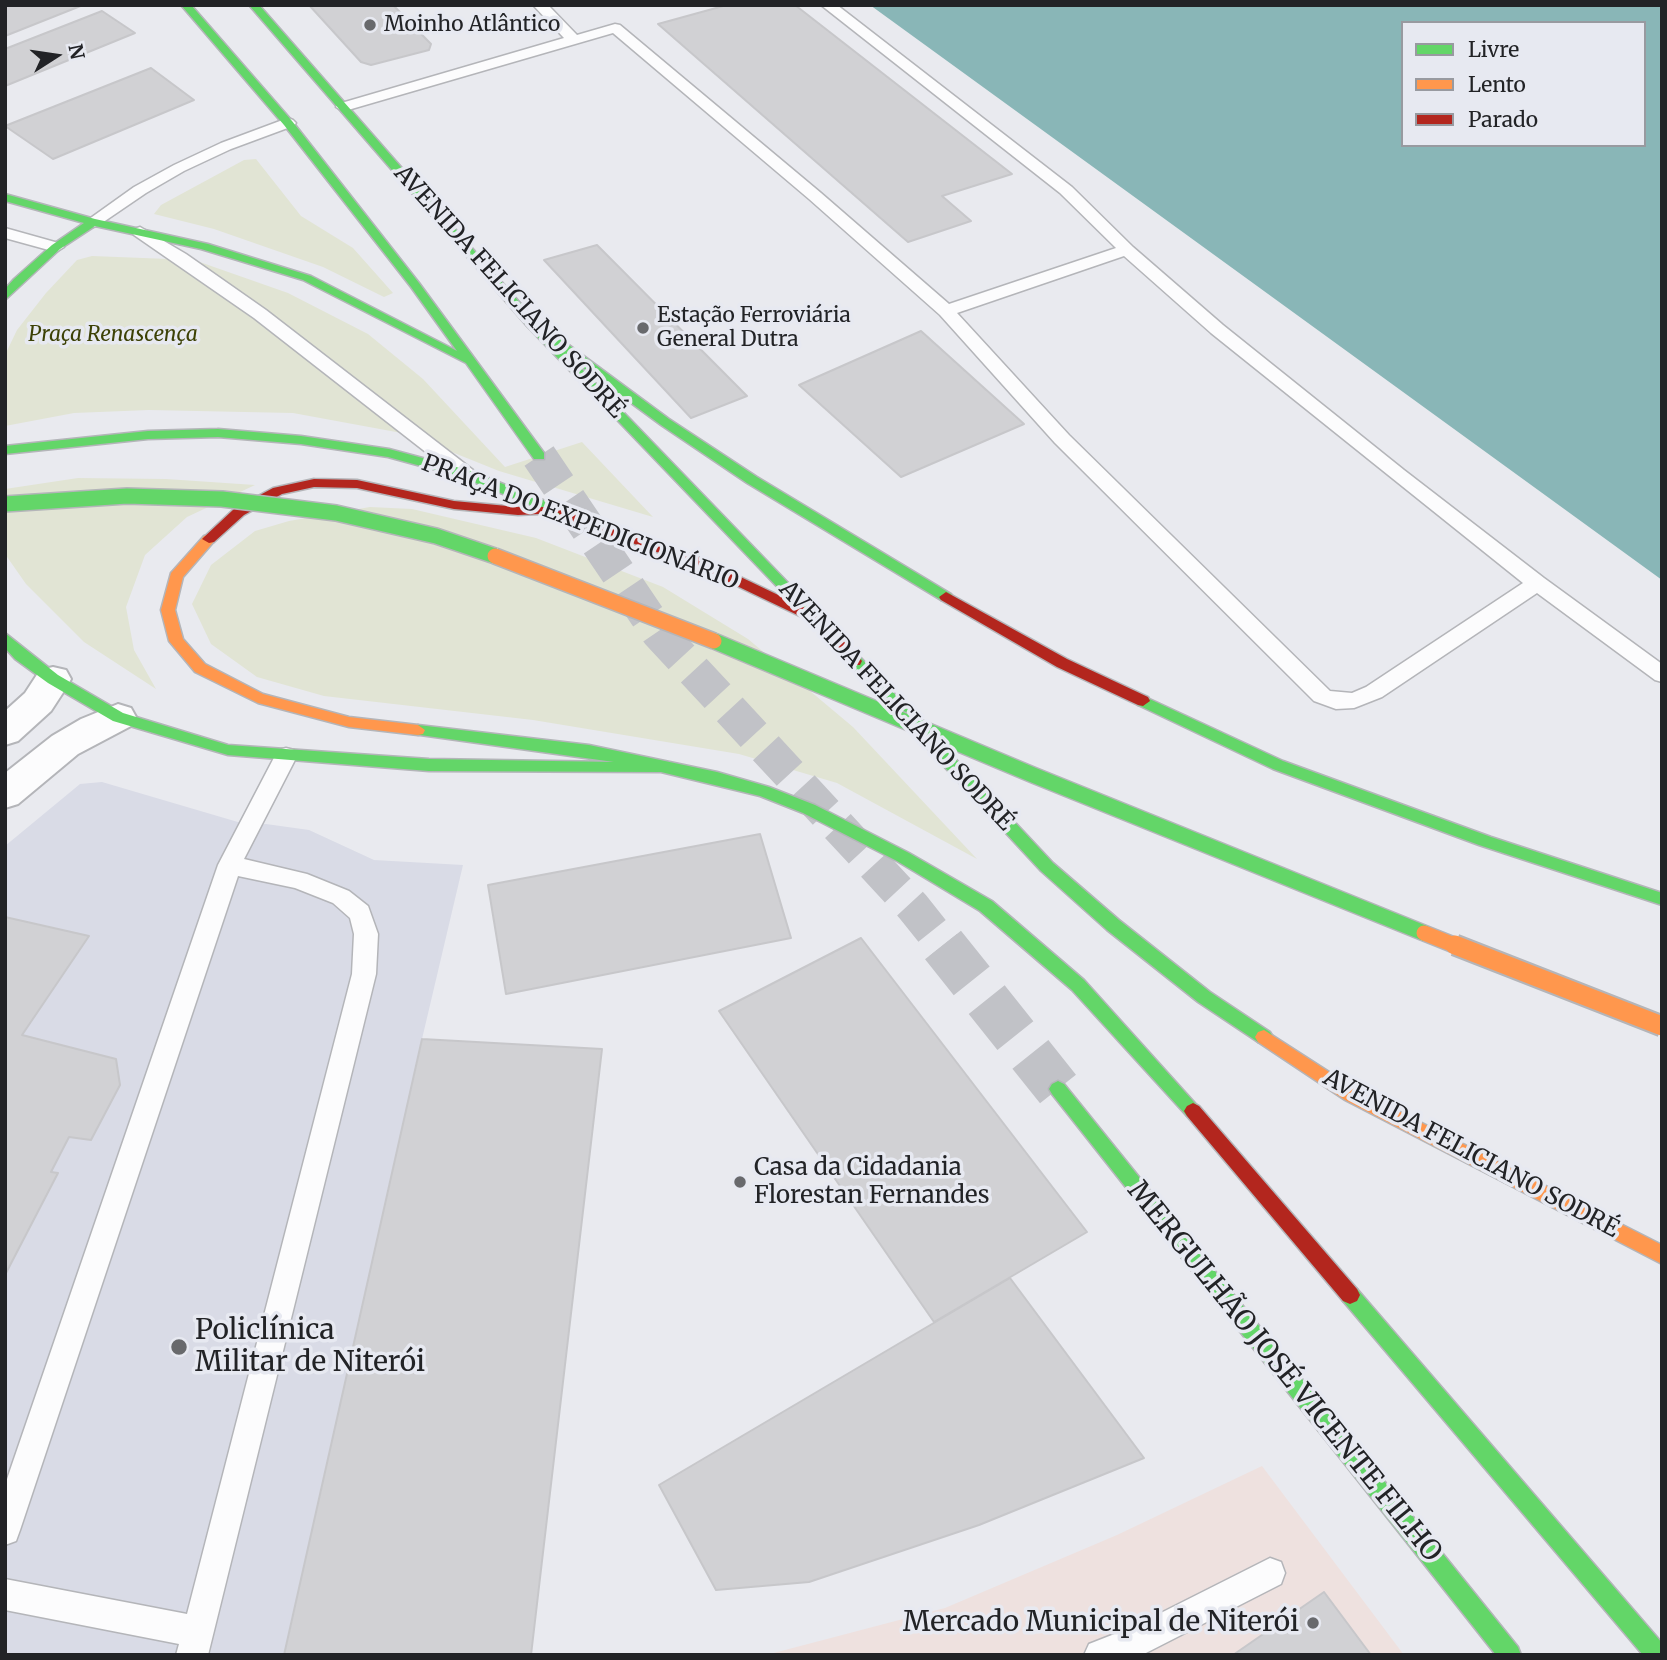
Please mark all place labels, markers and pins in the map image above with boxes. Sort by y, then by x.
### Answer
place label: Moinho Atlântico [384,12,560,38]
marker: Moinho Atlântico [362,17,378,33]
place label: Estação Ferroviária General Dutra [657,303,851,353]
marker: Estação Ferroviária General Dutra [635,320,651,336]
place label: Casa da Cidadania Florestan Fernandes [754,1154,990,1210]
marker: Casa da Cidadania Florestan Fernandes [732,1174,748,1190]
place label: Policlínica Militar de Niterói [195,1314,425,1380]
marker: Policlínica Militar de Niterói [169,1337,189,1357]
place label: Mercado Municipal de Niterói [903,1606,1299,1640]
marker: Mercado Municipal de Niterói [1305,1615,1321,1631]

